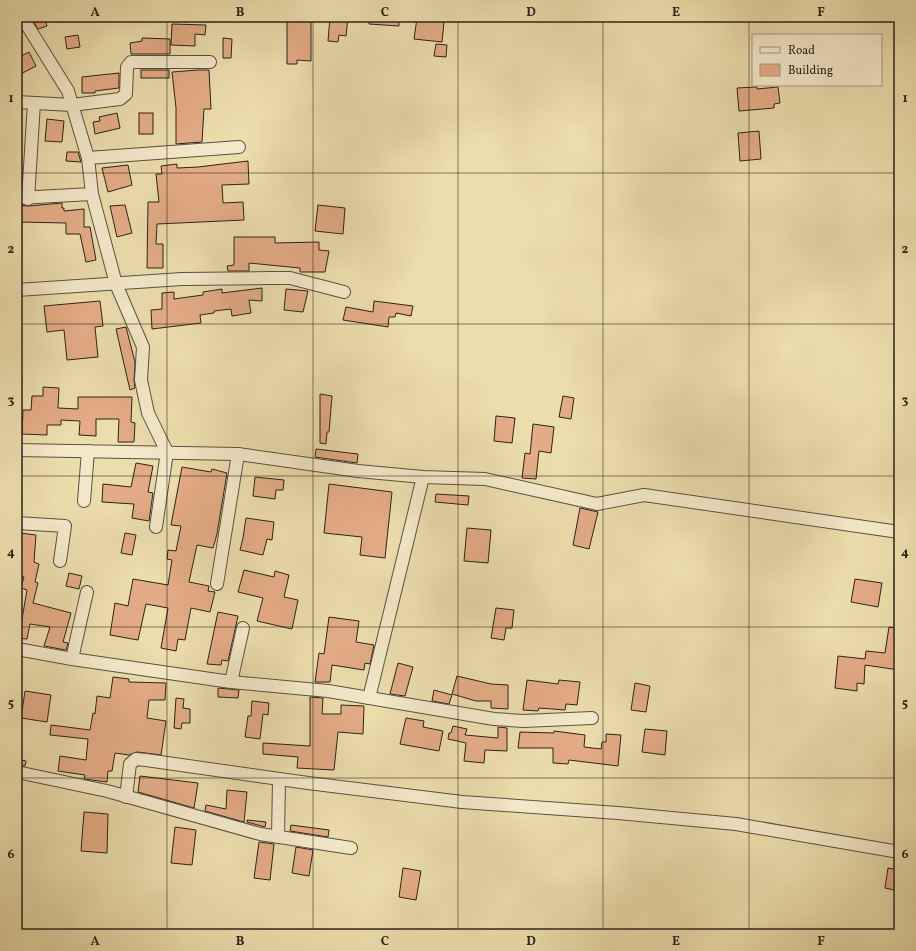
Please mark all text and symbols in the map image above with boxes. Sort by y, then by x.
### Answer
text: A [90,4,100,22]
text: B [236,4,245,22]
text: C [381,4,389,22]
text: D [526,4,536,22]
text: E [672,4,680,22]
text: F [817,4,825,22]
legend [752,34,882,86]
text: Road [788,43,815,59]
text: Building [788,63,833,79]
text: 1 [8,90,14,108]
text: 1 [902,90,908,108]
text: 2 [8,241,15,259]
text: 2 [902,241,909,259]
text: 3 [8,392,15,410]
text: 3 [902,392,909,410]
text: 4 [7,544,15,562]
text: 4 [901,544,909,562]
text: 5 [8,695,14,713]
text: 5 [902,695,908,713]
text: 6 [7,846,15,864]
text: 6 [901,846,909,864]
text: A [90,933,100,951]
text: B [236,933,245,951]
text: C [381,933,389,951]
text: D [526,933,536,951]
text: E [672,933,680,951]
text: F [817,933,825,951]

